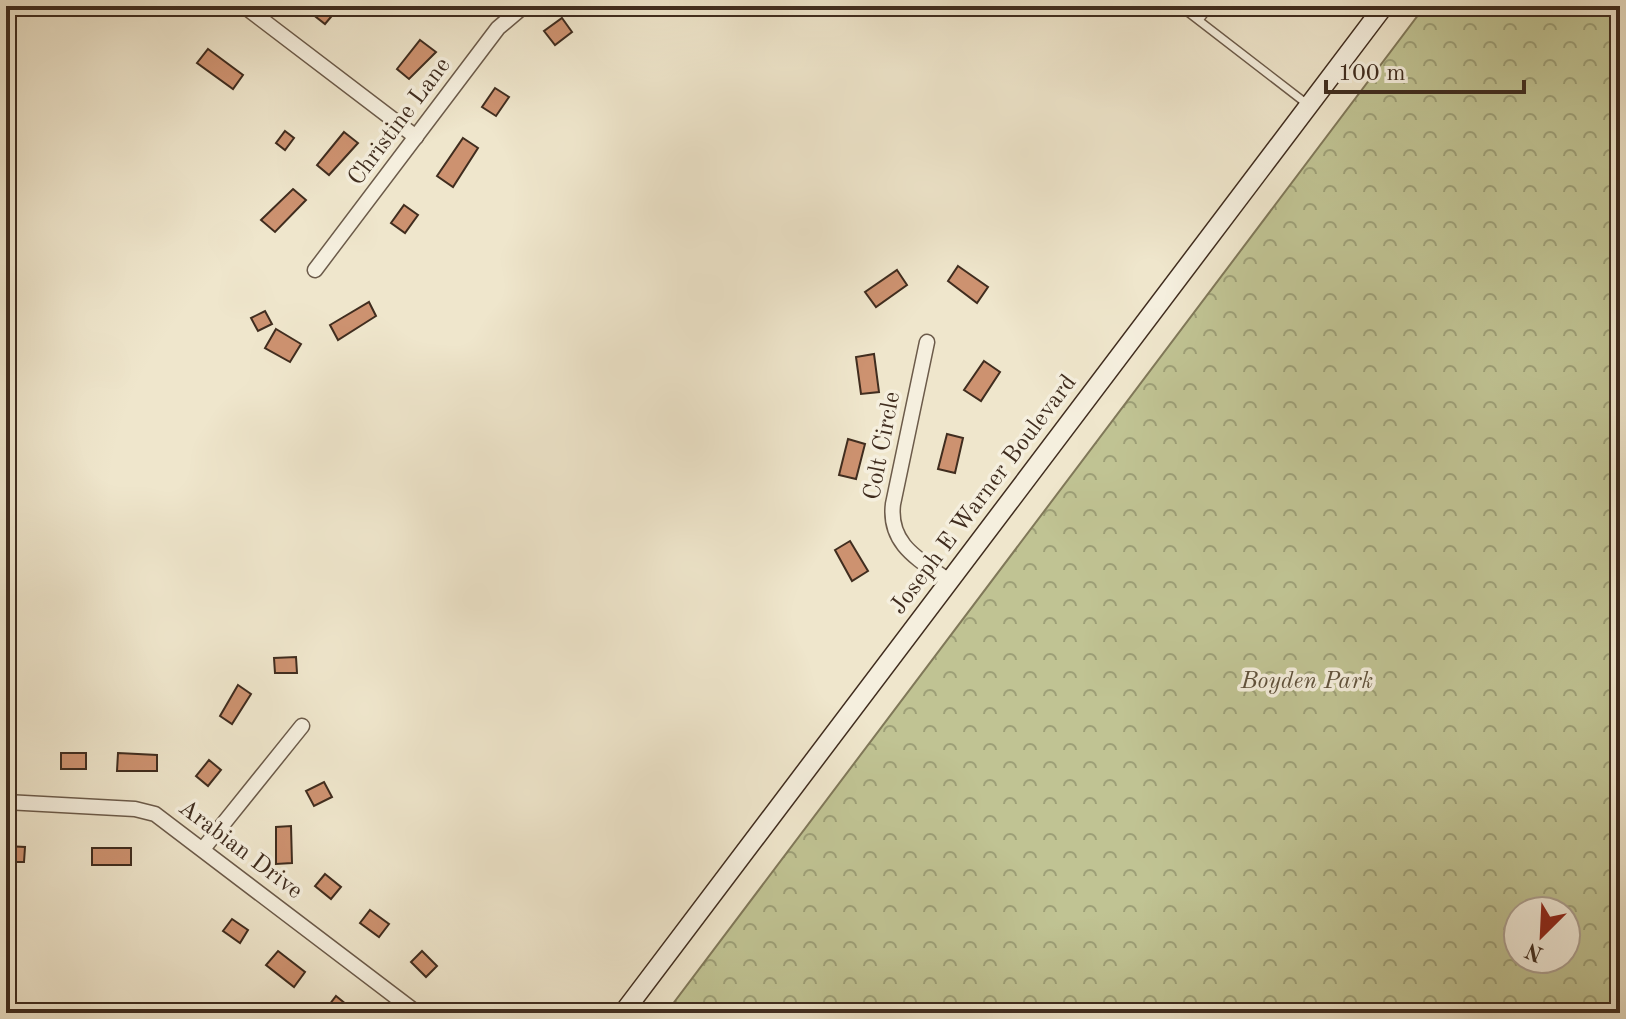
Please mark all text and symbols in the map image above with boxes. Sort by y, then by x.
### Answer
scale bar [1326,44,1524,94]
street label: Christine Lane [344,54,456,190]
text: 100 m [1338,62,1406,86]
street label: Joseph E Warner Boulevard [886,371,1082,619]
street label: Colt Circle [861,390,905,502]
park label: Boyden Park [1240,670,1373,694]
street label: Arabian Drive [174,796,306,904]
north arrow [1502,895,1582,975]
text: N [1522,938,1547,965]

